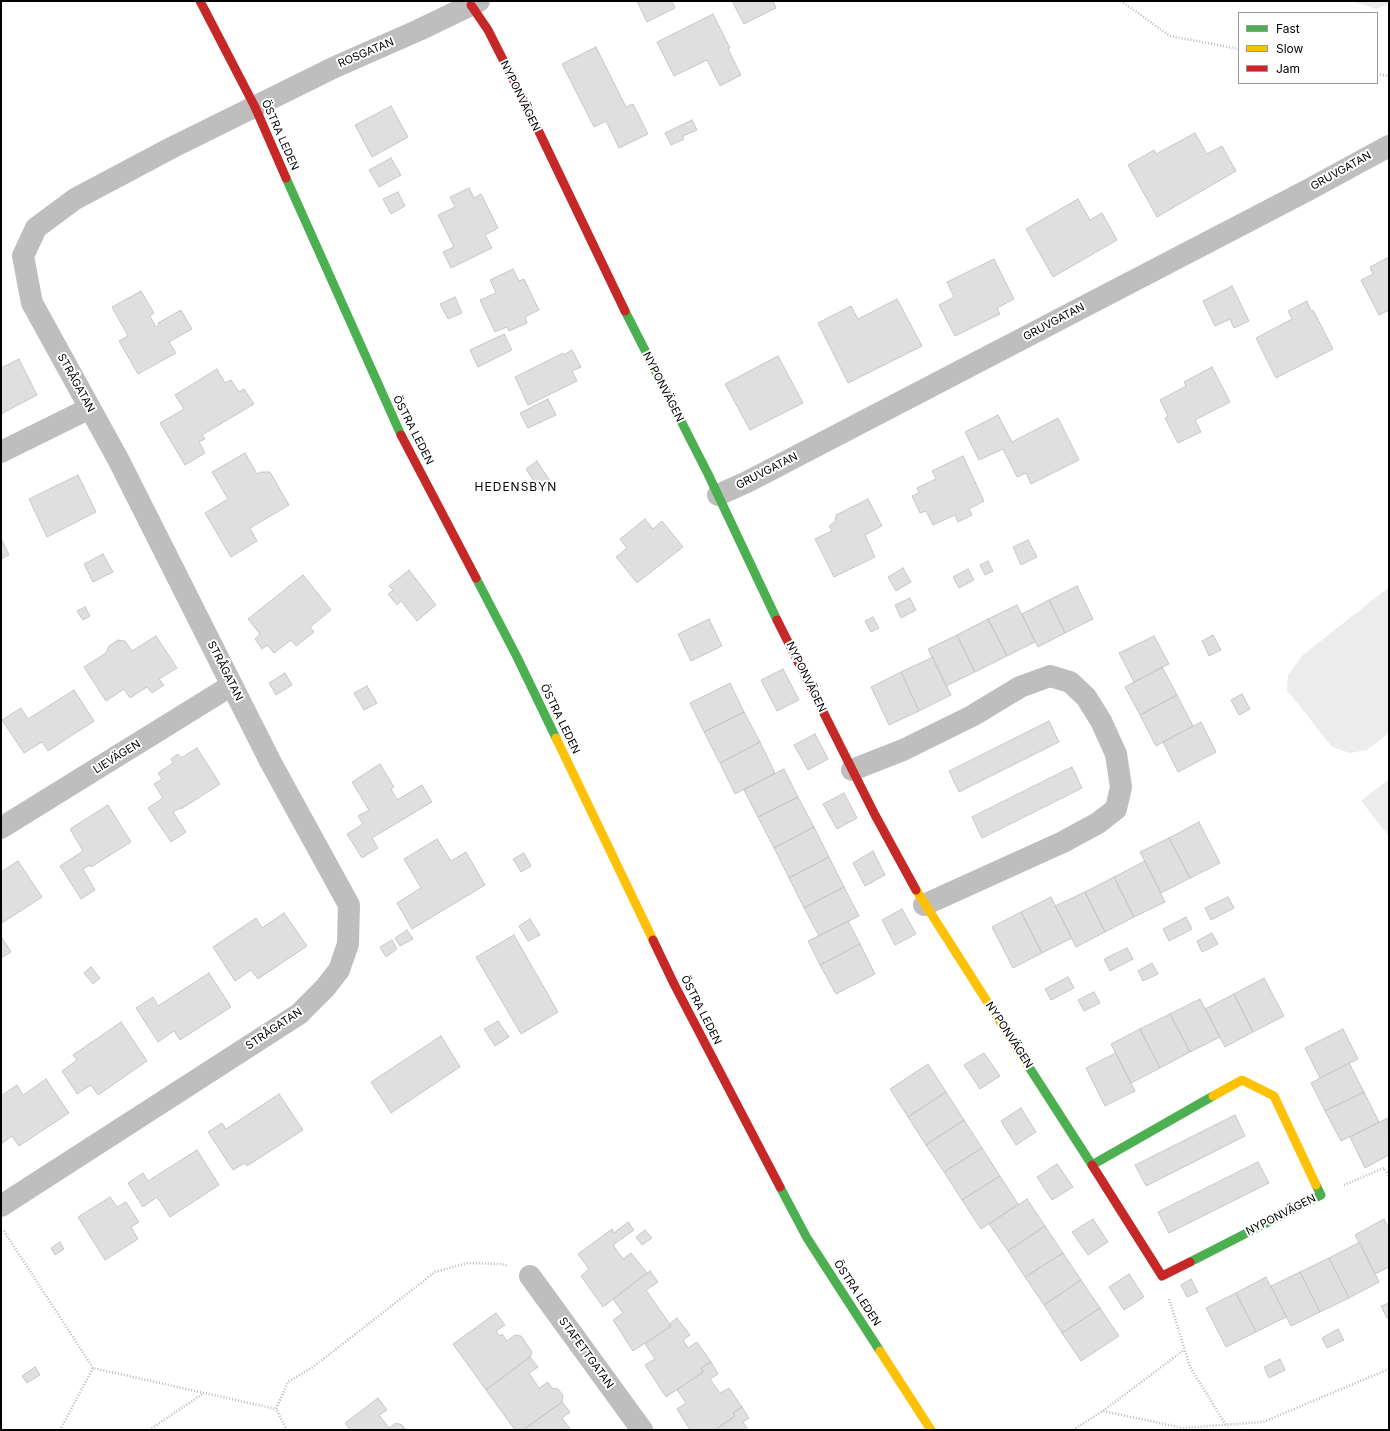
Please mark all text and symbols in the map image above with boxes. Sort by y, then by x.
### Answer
legend [1238,12,1378,84]
text: Fast [1276,21,1300,36]
street label: ROSGATAN [336,35,396,71]
text: Slow [1276,41,1303,56]
street label: NYPONVÄGEN [497,59,543,133]
text: Jam [1276,61,1300,76]
street label: ÖSTRA LEDEN [259,98,301,172]
street label: GRUVGATAN [1308,149,1374,193]
street label: GRUVGATAN [1021,300,1087,344]
street label: NYPONVÄGEN [640,350,686,424]
street label: STRÅGATAN [54,351,98,415]
street label: ÖSTRA LEDEN [390,393,436,467]
street label: GRUVGATAN [734,450,800,492]
district label: HEDENSBYN [475,480,557,494]
street label: STRÅGATAN [204,639,246,703]
street label: NYPONVÄGEN [783,640,829,714]
street label: ÖSTRA LEDEN [537,682,583,756]
street label: LIEVÄGEN [91,737,143,777]
street label: ÖSTRA LEDEN [678,973,724,1047]
street label: NYPONVÄGEN [983,999,1035,1071]
street label: STRÅGATAN [243,1005,305,1053]
street label: NYPONVÄGEN [1244,1192,1318,1238]
street label: ÖSTRA LEDEN [831,1258,883,1328]
street label: STAFETTGATAN [556,1315,616,1391]

